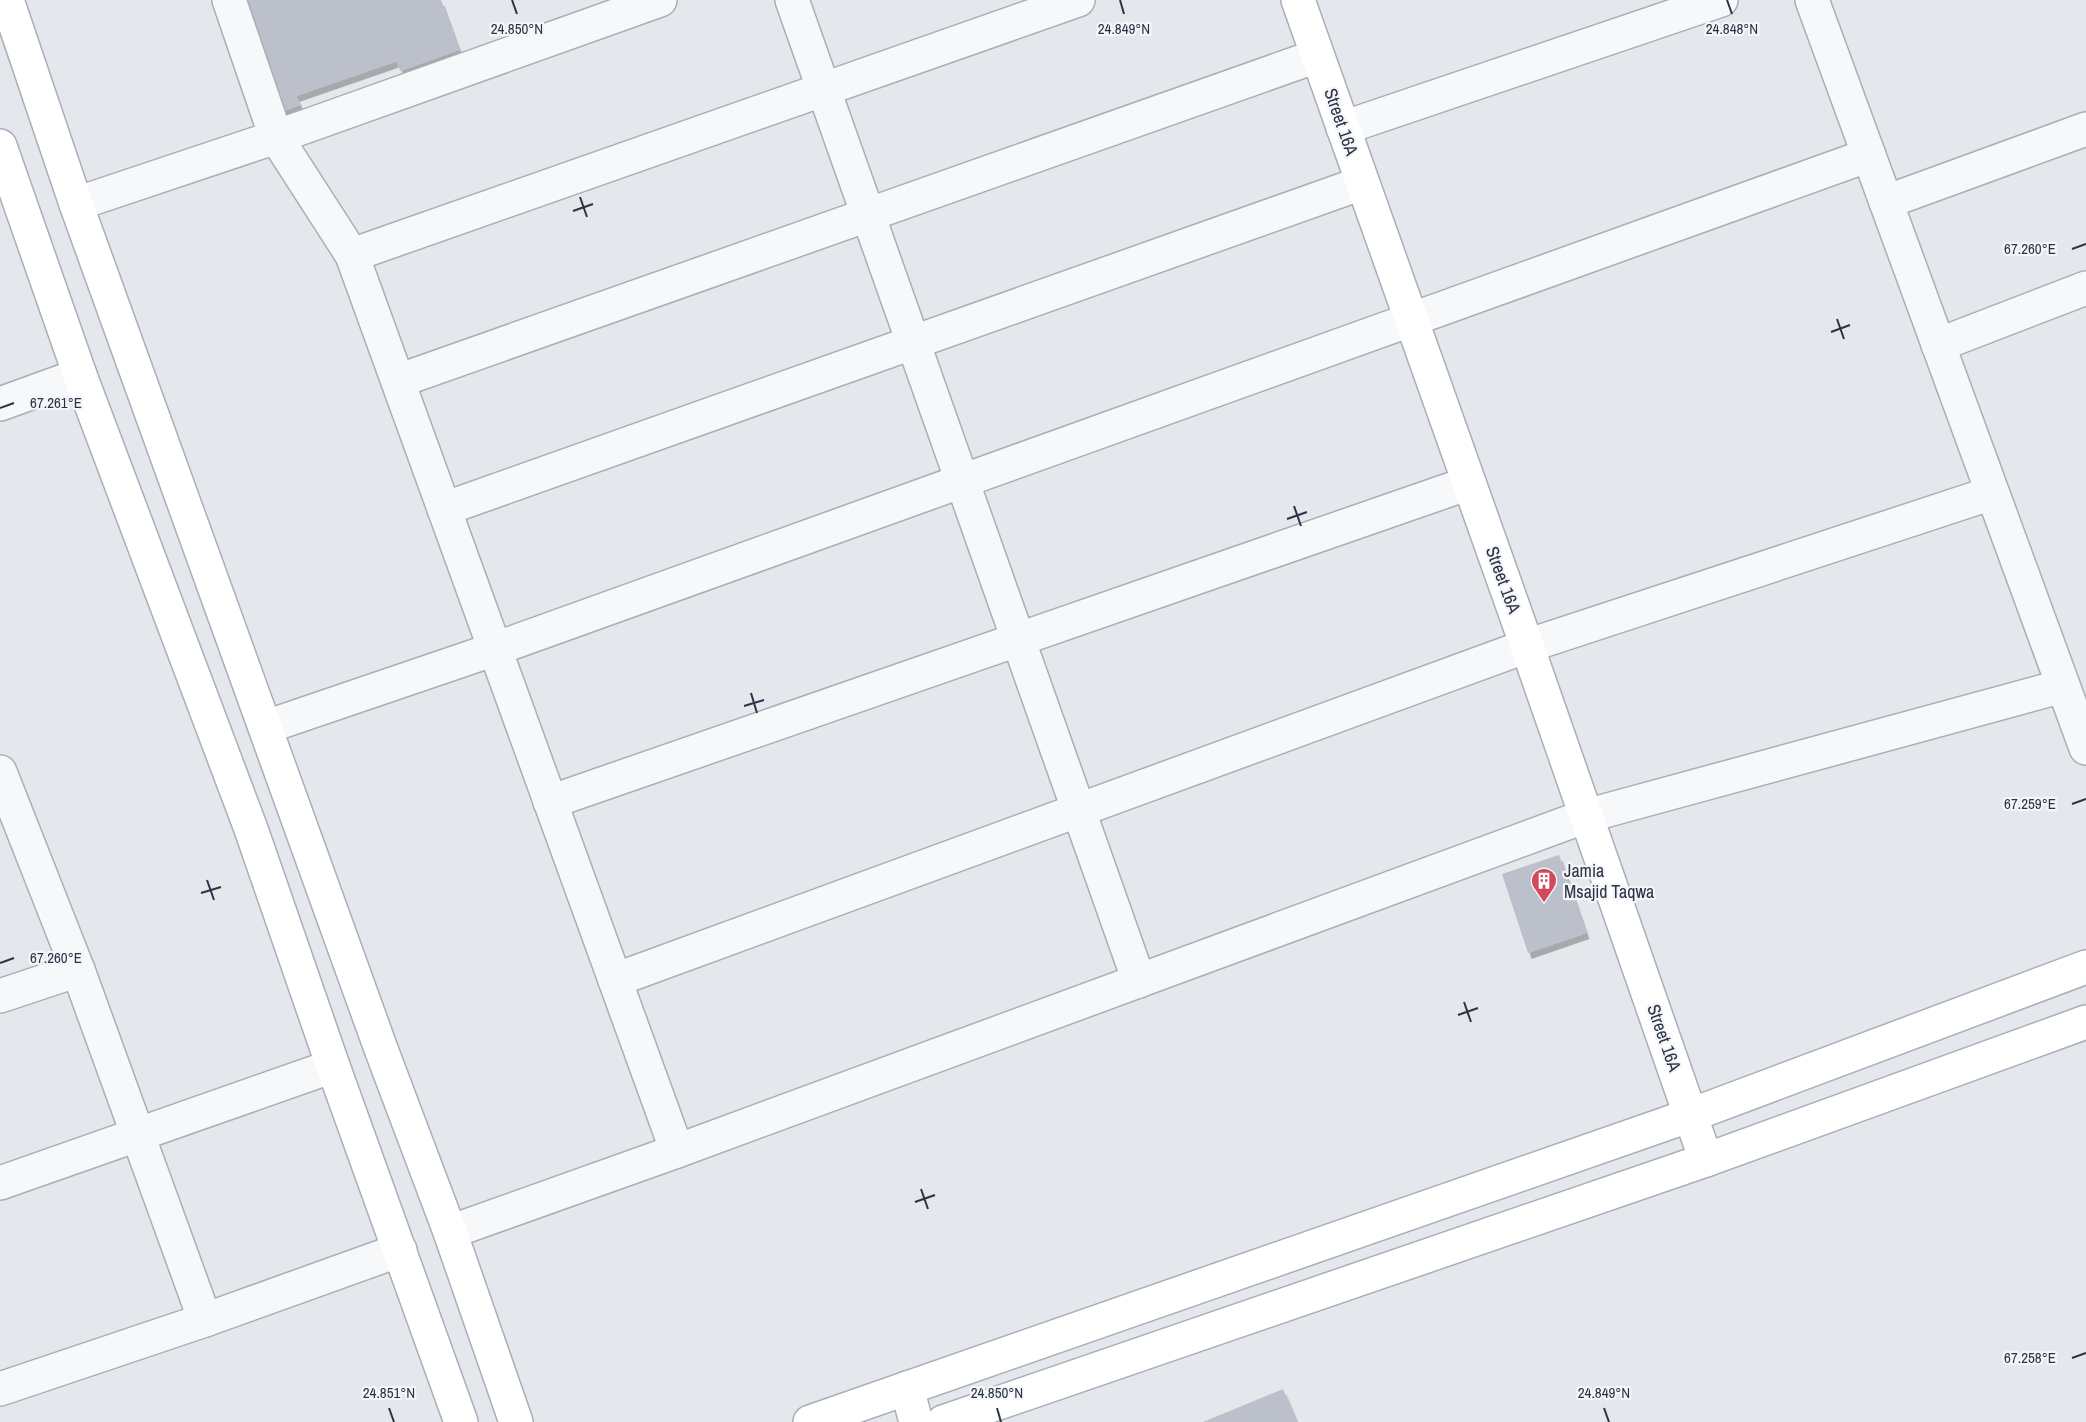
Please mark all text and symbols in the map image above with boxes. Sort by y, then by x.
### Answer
text: 24.850°N [491,18,543,39]
text: 24.849°N [1098,18,1150,39]
text: 24.848°N [1706,18,1758,39]
street label: Street 16A [1318,85,1365,159]
text: 67.260°E [2004,238,2056,259]
text: 67.261°E [30,392,82,413]
street label: Street 16A [1480,543,1527,617]
text: 67.259°E [2004,793,2056,814]
place label: Jamia Msajid Taqwa [1564,858,1654,904]
building icon: Jamia Msajid Taqwa [1529,866,1559,904]
text: 67.260°E [30,947,82,968]
street label: Street 16A [1641,1001,1688,1075]
text: 67.258°E [2004,1347,2056,1368]
text: 24.851°N [363,1382,415,1403]
text: 24.850°N [971,1382,1023,1403]
text: 24.849°N [1578,1382,1630,1403]

